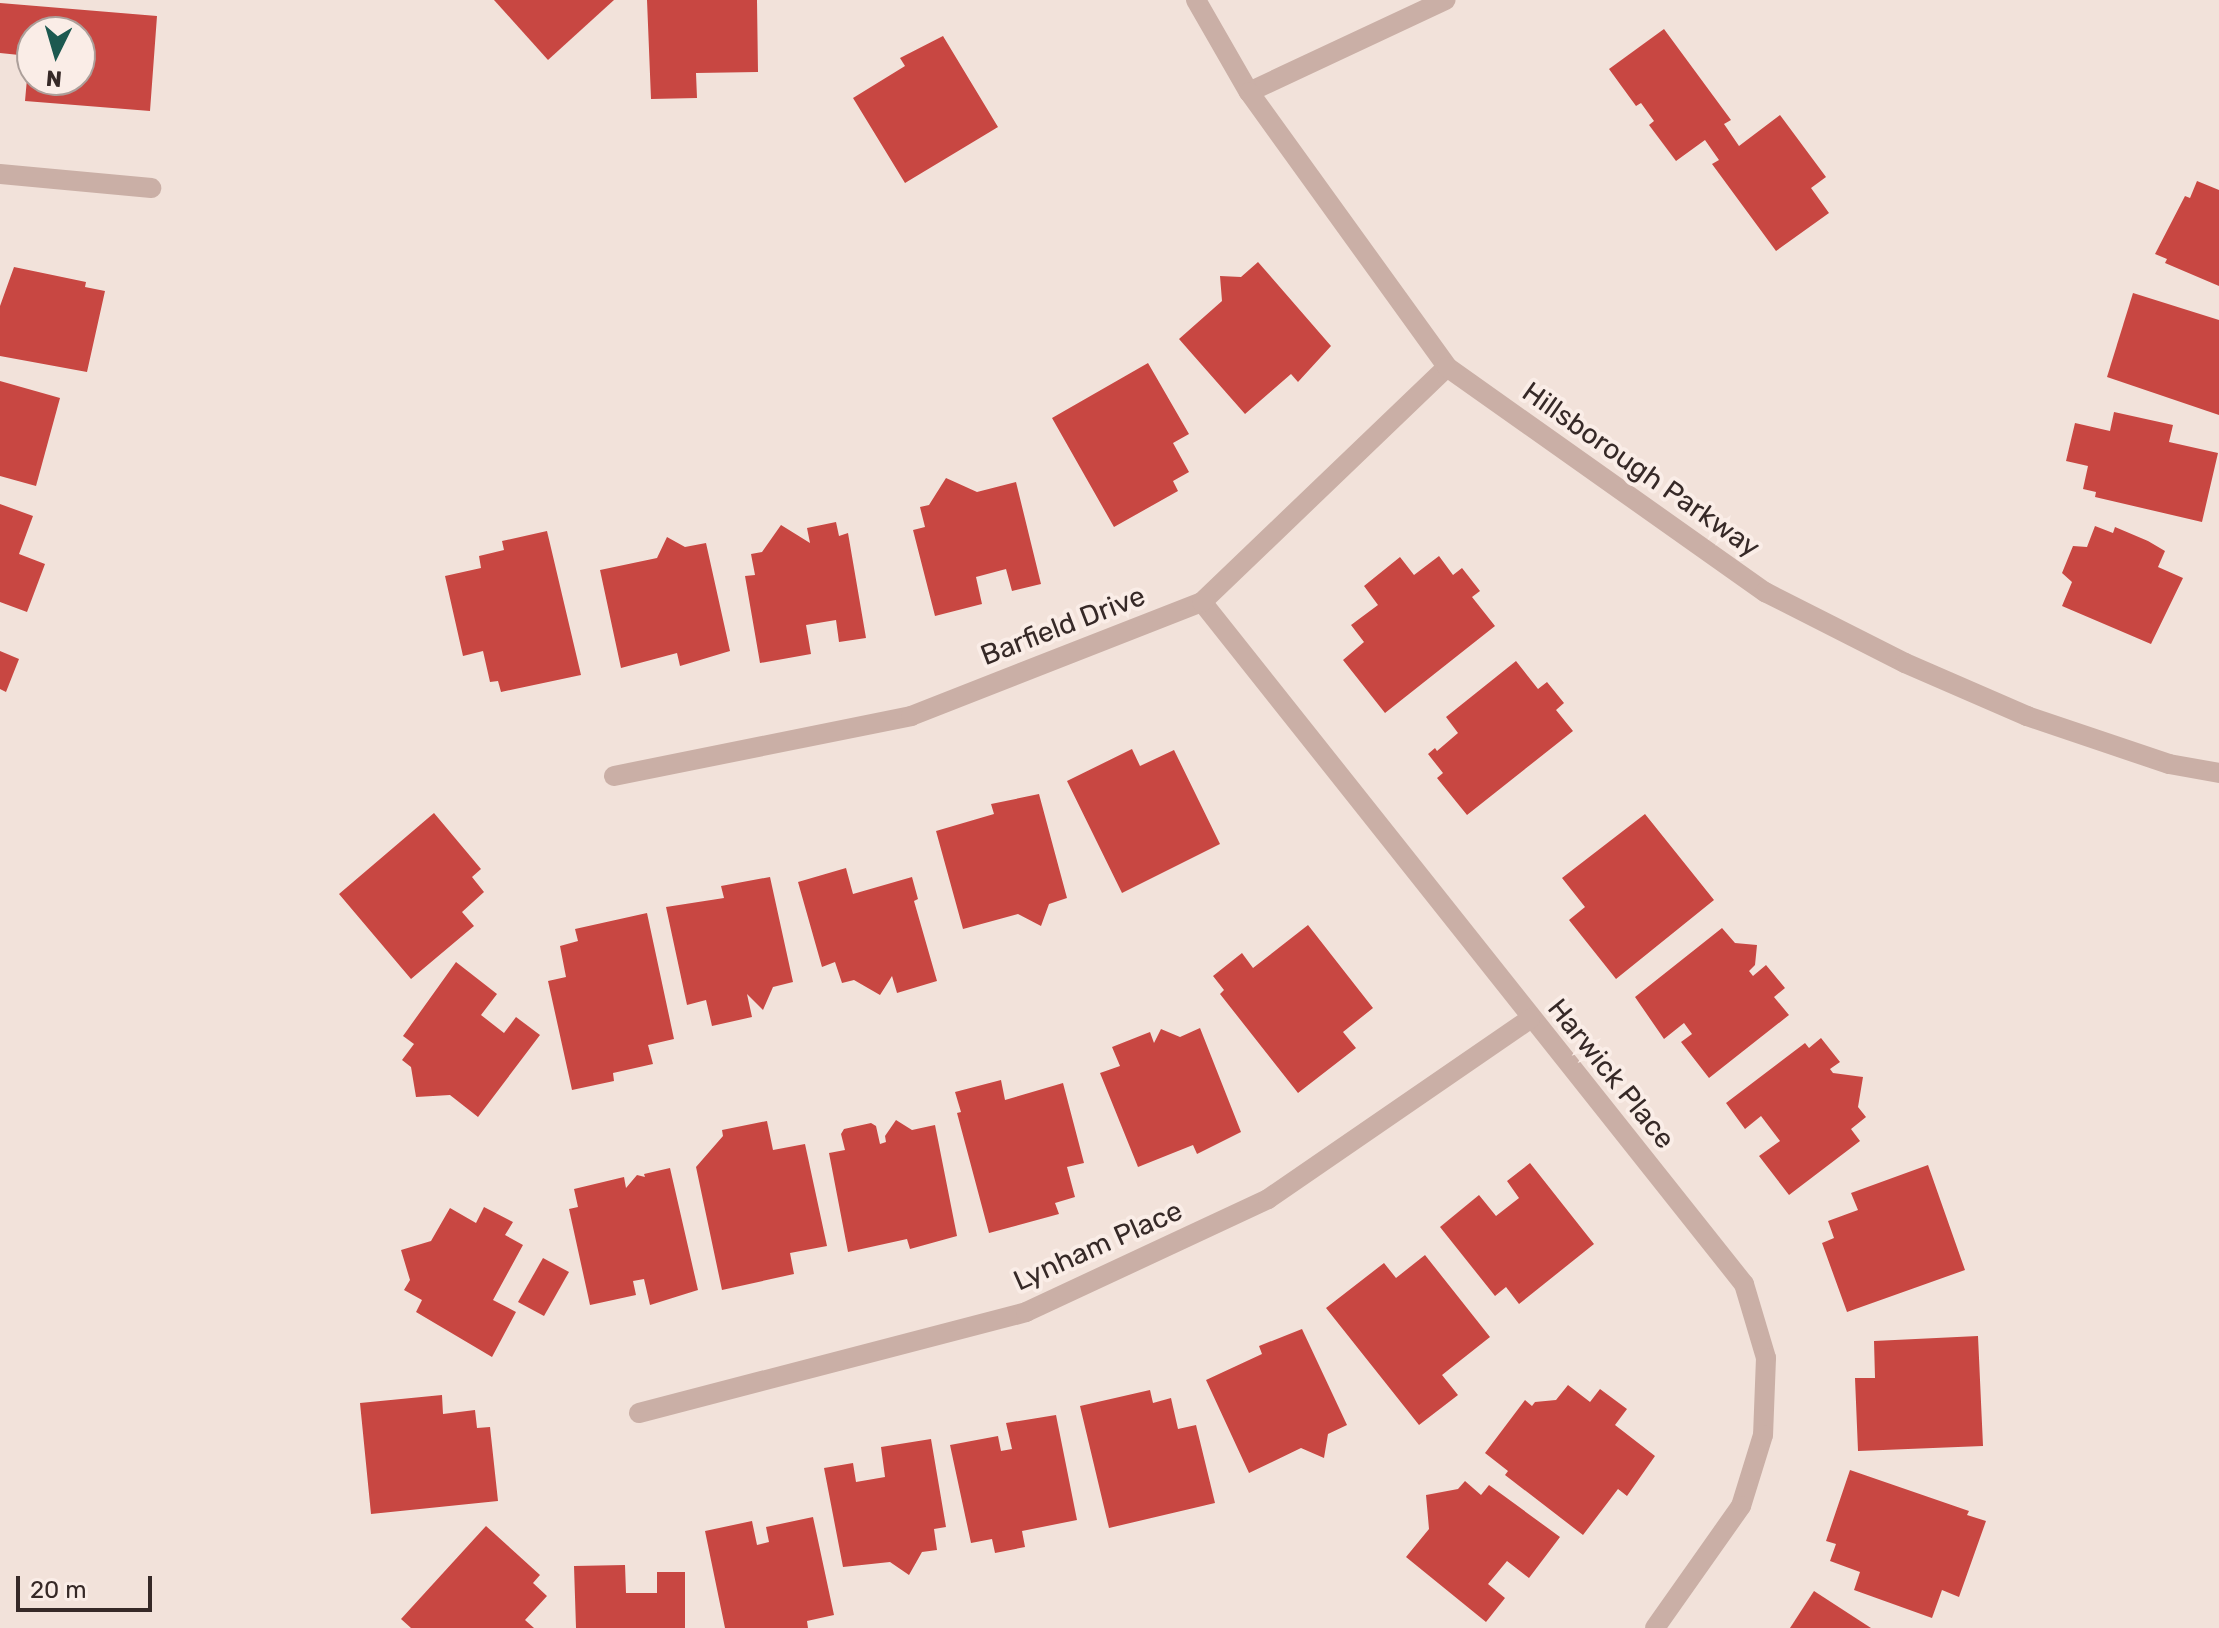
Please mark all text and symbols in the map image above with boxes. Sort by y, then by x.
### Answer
north arrow [16,16,96,96]
text: N [45,64,63,93]
street label: Hillsborough Parkway [1516,375,1766,565]
street label: Barfield Drive [976,579,1150,673]
street label: Harwick Place [1540,992,1682,1156]
street label: Lynham Place [1008,1194,1188,1298]
scale bar [20,1560,156,1610]
text: 20 m [30,1576,87,1604]

